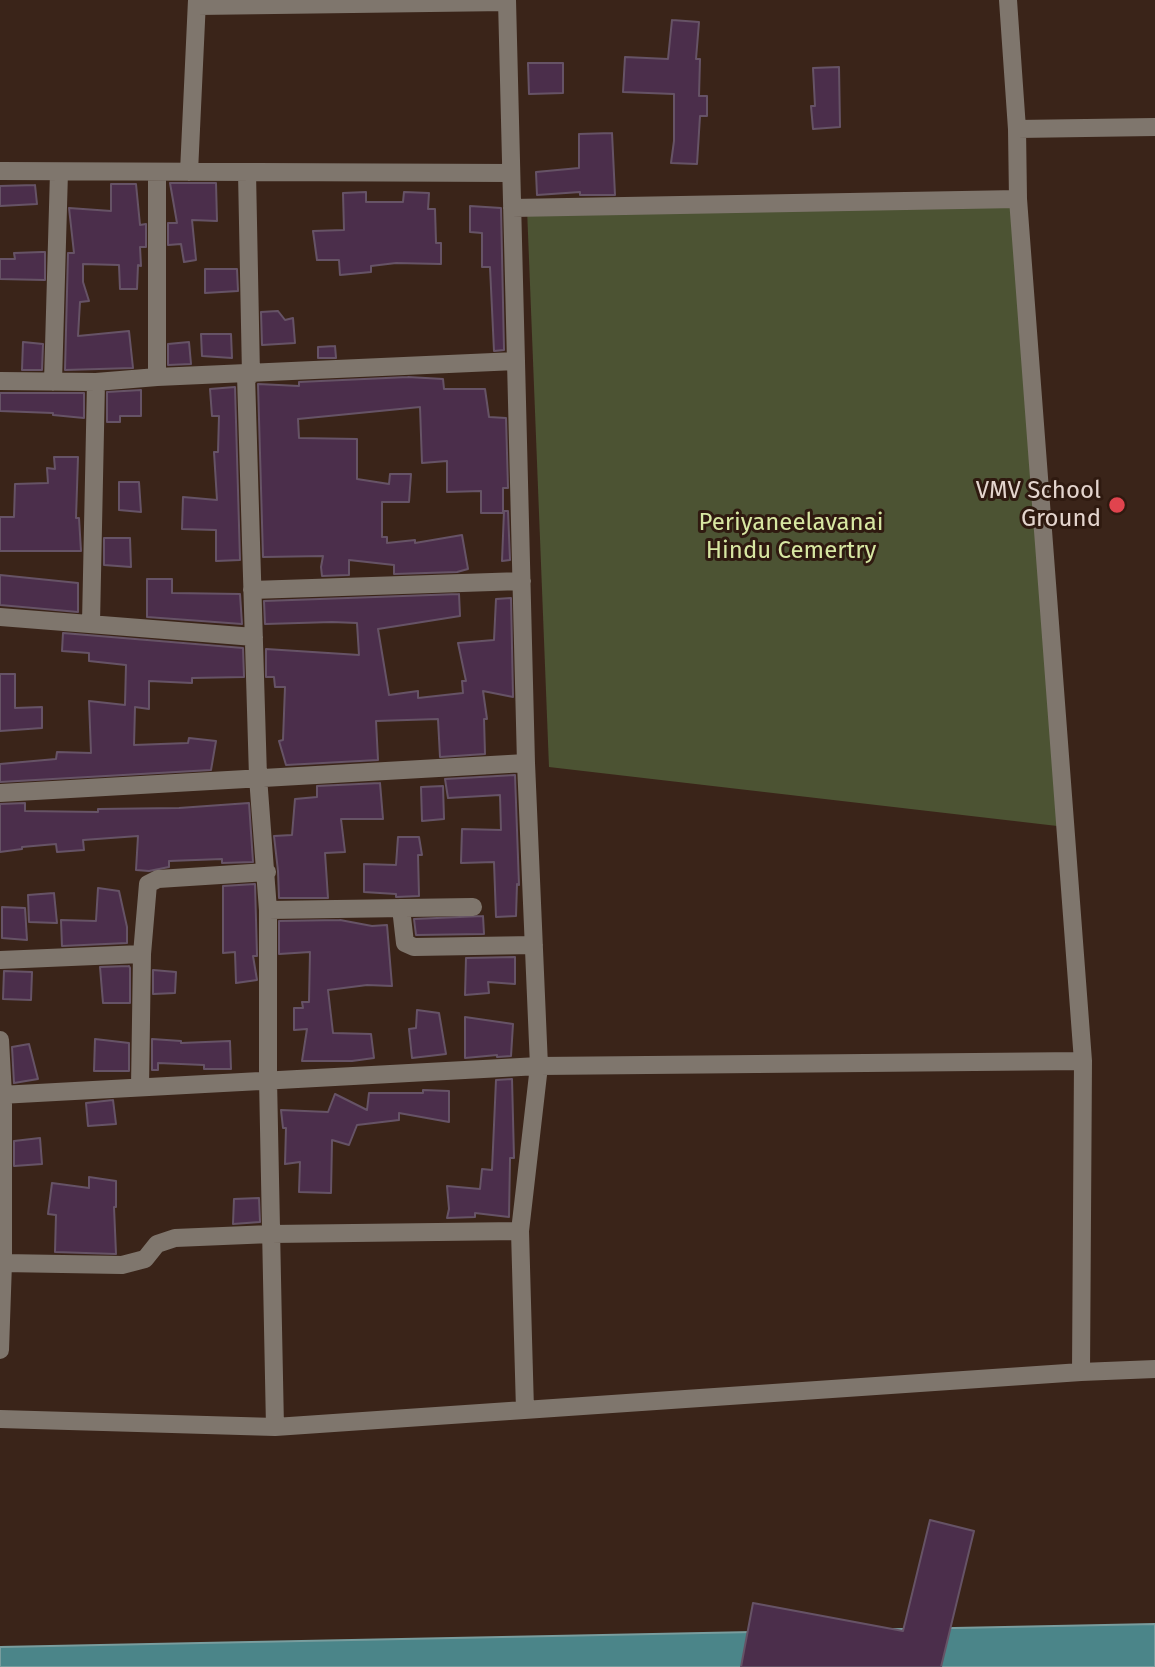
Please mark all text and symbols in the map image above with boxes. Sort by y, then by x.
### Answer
place label: VMV School Ground [976,477,1101,533]
marker: VMV School Ground [1107,495,1127,515]
park label: Periyaneelavanai Hindu Cemertry [698,509,884,565]

